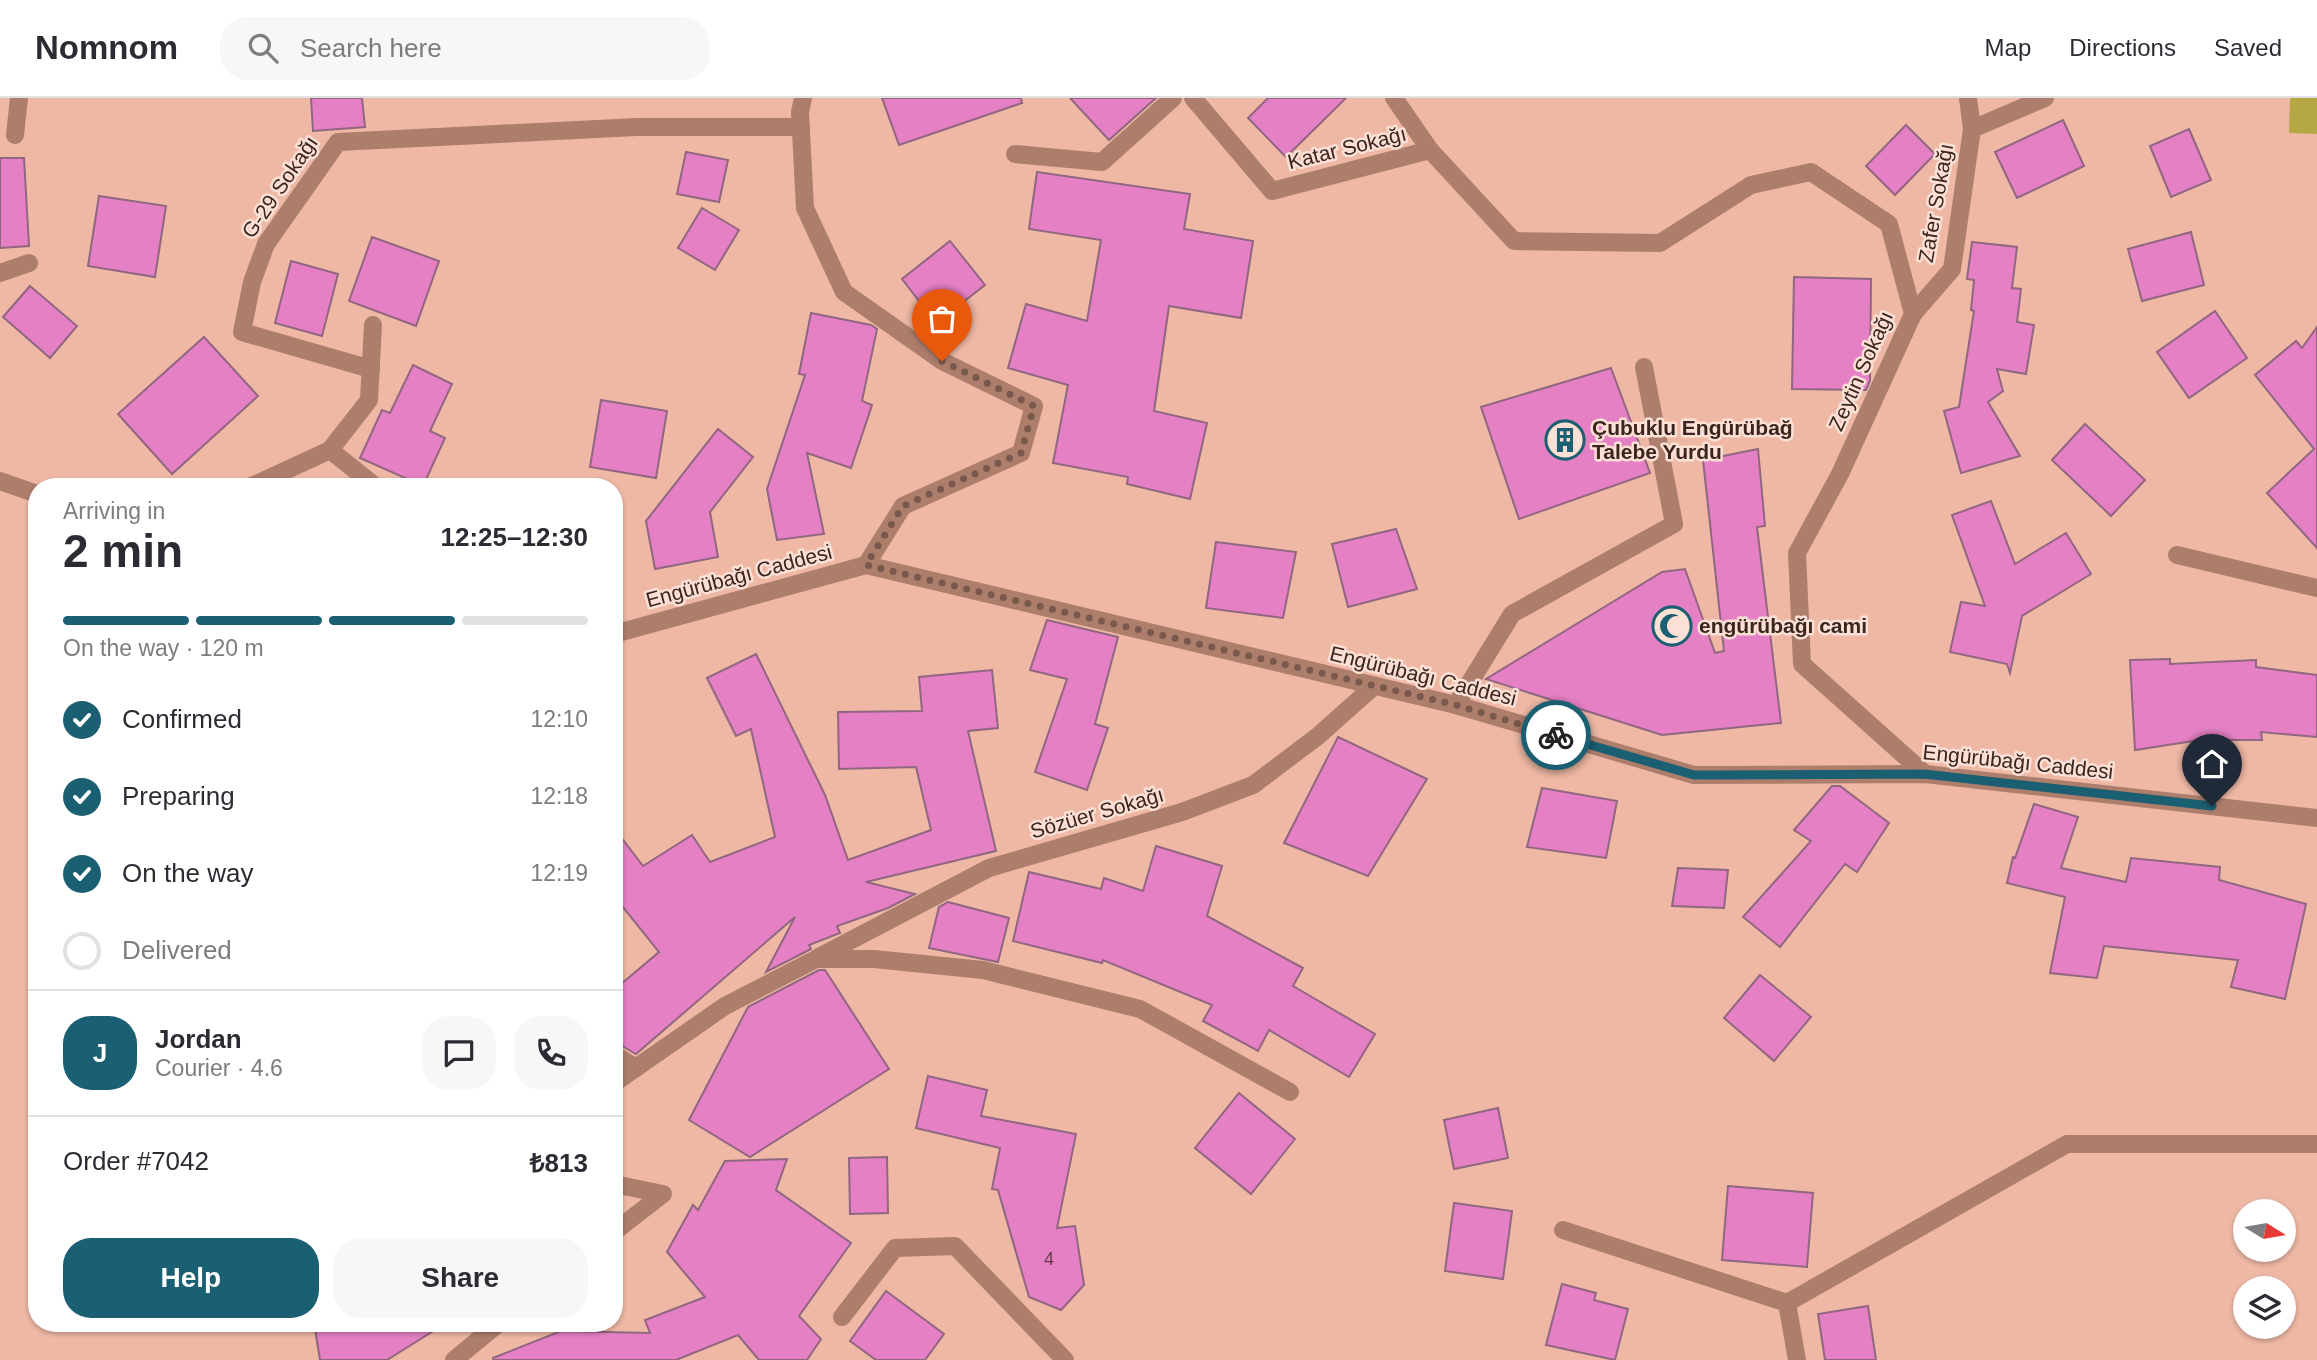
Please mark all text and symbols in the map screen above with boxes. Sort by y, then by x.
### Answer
search box [220,17,710,80]
text: Nomnom [35,29,178,66]
icon: search [244,29,282,67]
text: Search here [300,33,442,63]
text: Map [1985,34,2031,61]
text: Directions [2069,34,2176,61]
text: Saved [2214,34,2282,61]
street label: Katar Sokağı [1285,122,1409,173]
street label: G-29 Sokağı [237,131,322,242]
street label: Zafer Sokağı [1914,142,1957,264]
pin [912,289,972,361]
icon: bag [923,300,961,338]
street label: Zeytin Sokağı [1824,307,1897,434]
place label: Çubuklu Engürübağ Talebe Yurdu [1592,416,1793,463]
building icon: Çubuklu Engürübağ Talebe Yurdu [1544,419,1586,461]
text: Arriving in [63,498,165,524]
text: 12:25–12:30 [441,522,588,552]
text: 2 min [63,525,183,577]
street label: Engürübağı Caddesi [643,540,834,611]
mosque icon: engürübağı cami [1651,605,1693,647]
place label: engürübağı cami [1699,614,1867,637]
text: On the way · 120 m [63,635,264,661]
street label: Engürübağı Caddesi [1327,641,1519,710]
courier [1521,700,1591,770]
icon: check [63,701,101,739]
text: Confirmed [122,704,242,734]
text: 12:10 [530,706,588,732]
icon: bike [1537,716,1575,754]
pin [2182,734,2242,806]
street label: Engürübağı Caddesi [1922,740,2114,783]
icon: home [2193,745,2231,783]
icon: check [63,778,101,816]
text: Preparing [122,781,235,811]
street label: Sözüer Sokağı [1027,782,1166,843]
text: 12:18 [530,783,588,809]
icon: check [63,855,101,893]
text: On the way [122,858,254,888]
text: 12:19 [530,860,588,886]
text: Delivered [122,935,232,965]
button: chat [422,1016,496,1090]
button: phone [514,1016,588,1090]
text: Jordan [155,1024,242,1054]
text: J [93,1038,107,1068]
text: Courier · 4.6 [155,1055,283,1081]
text: Order #7042 [63,1146,209,1176]
text: ₺813 [530,1148,588,1178]
north arrow [2233,1199,2296,1262]
map controls [2233,1199,2296,1339]
button: Help [63,1238,319,1318]
button: Share [333,1238,588,1318]
house number: 4 [1044,1249,1054,1269]
button: layers [2233,1276,2296,1339]

